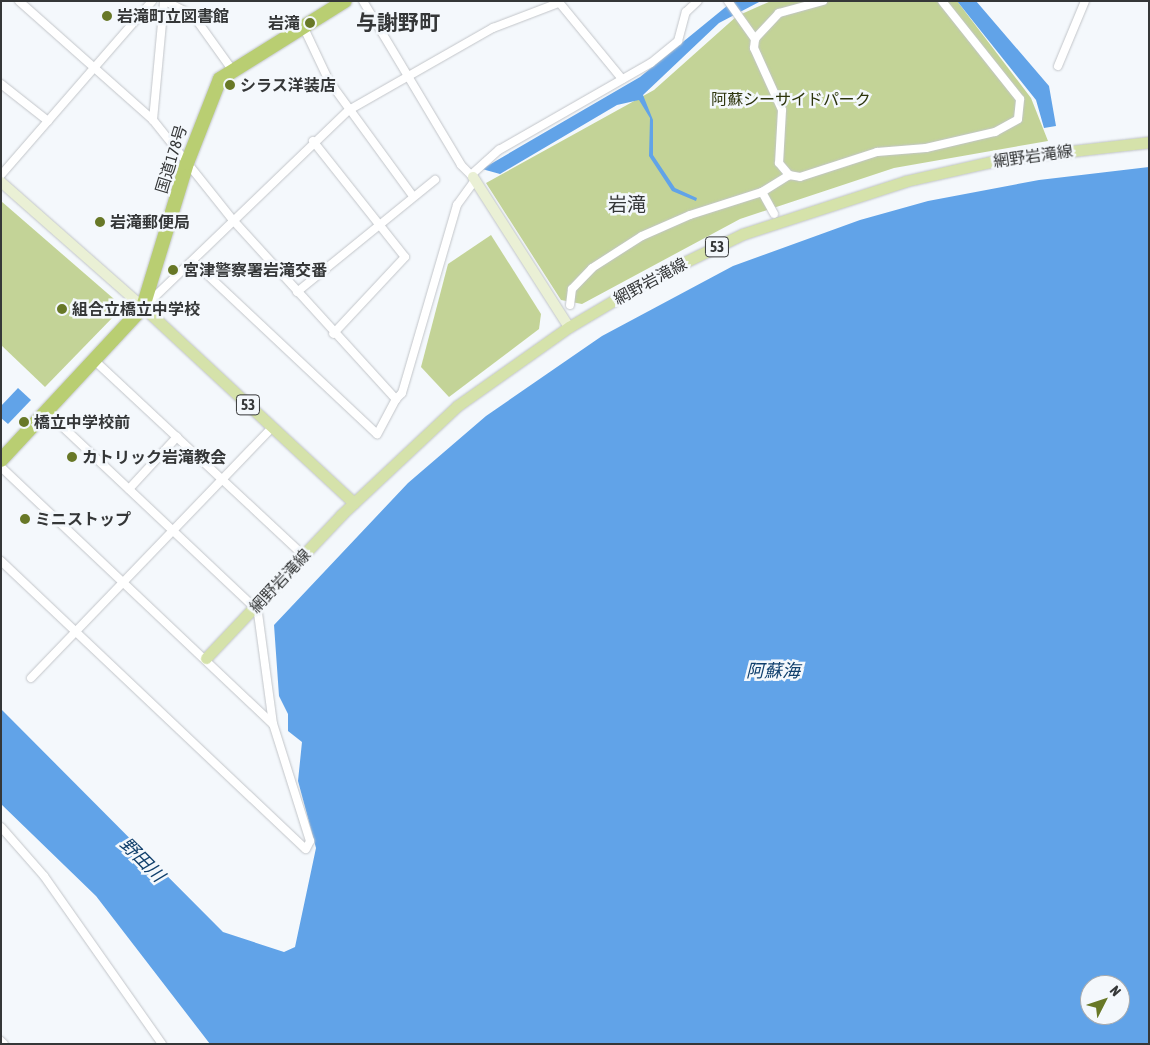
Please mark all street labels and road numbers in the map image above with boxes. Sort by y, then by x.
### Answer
street label: 国道178号 [152,122,190,196]
street label: 網野岩滝線 [992,141,1074,171]
road number: 53 [704,234,730,260]
street label: 網野岩滝線 [610,254,690,308]
road number: 53 [236,392,260,418]
street label: 網野岩滝線 [246,545,314,617]

